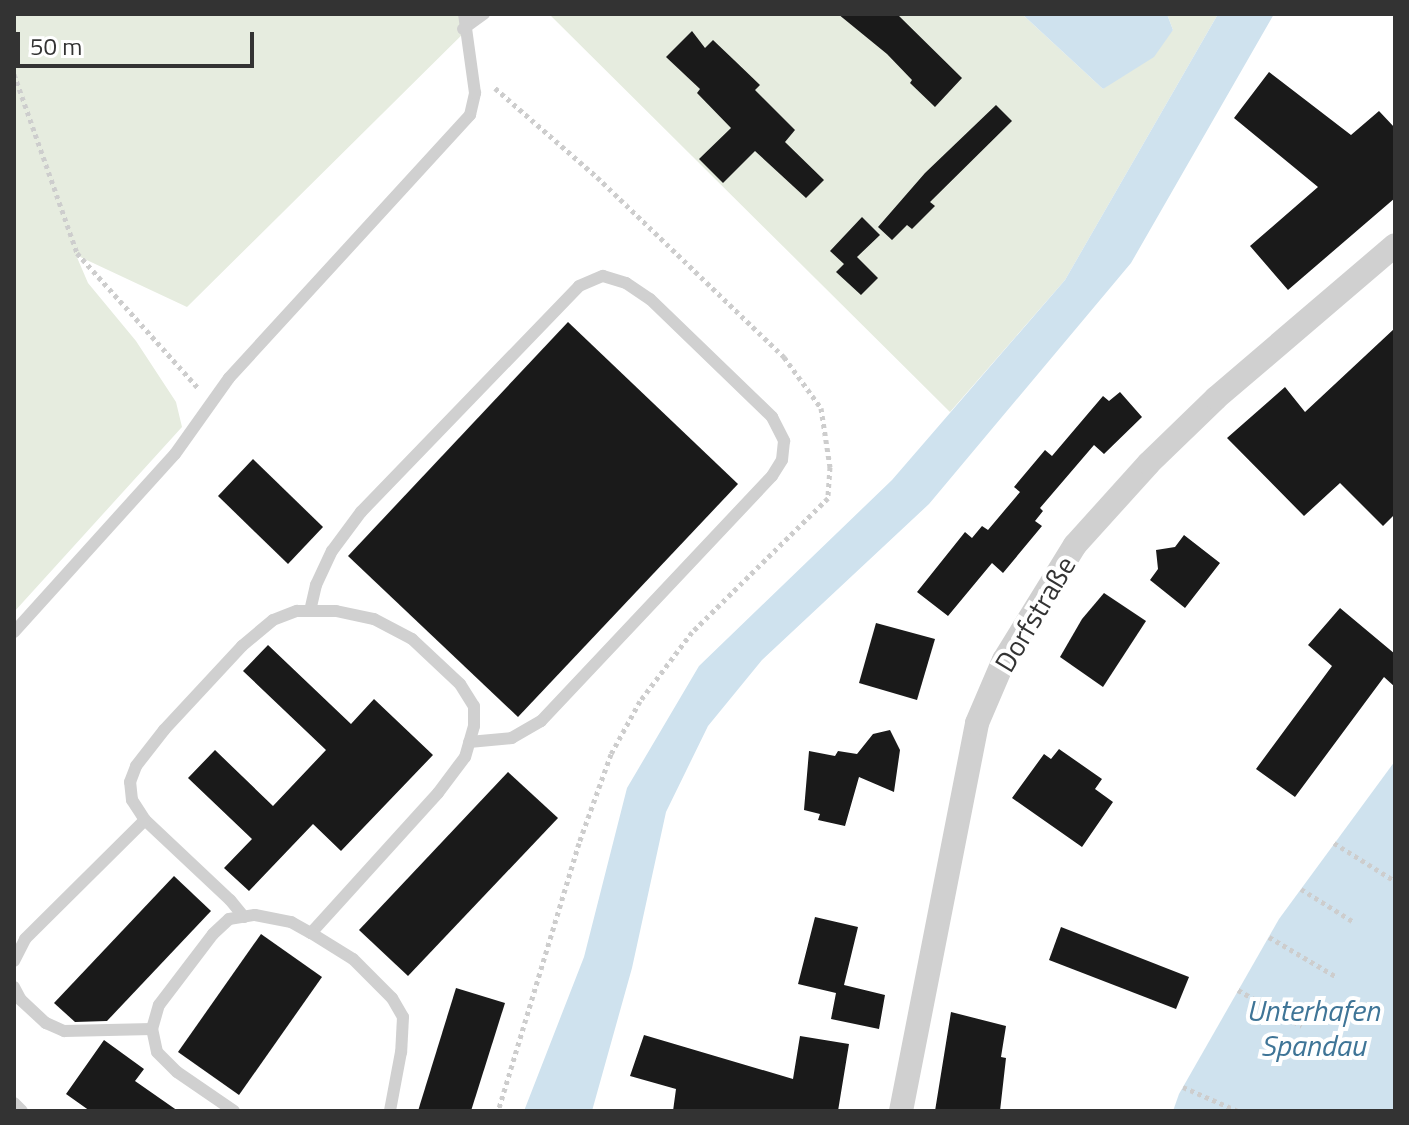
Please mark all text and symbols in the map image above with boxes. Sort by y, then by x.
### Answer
scale bar [20,16,258,66]
text: 50 m [30,28,82,64]
street label: Dorfstraße [987,550,1083,678]
water label: Unterhafen Spandau [1246,992,1380,1062]

